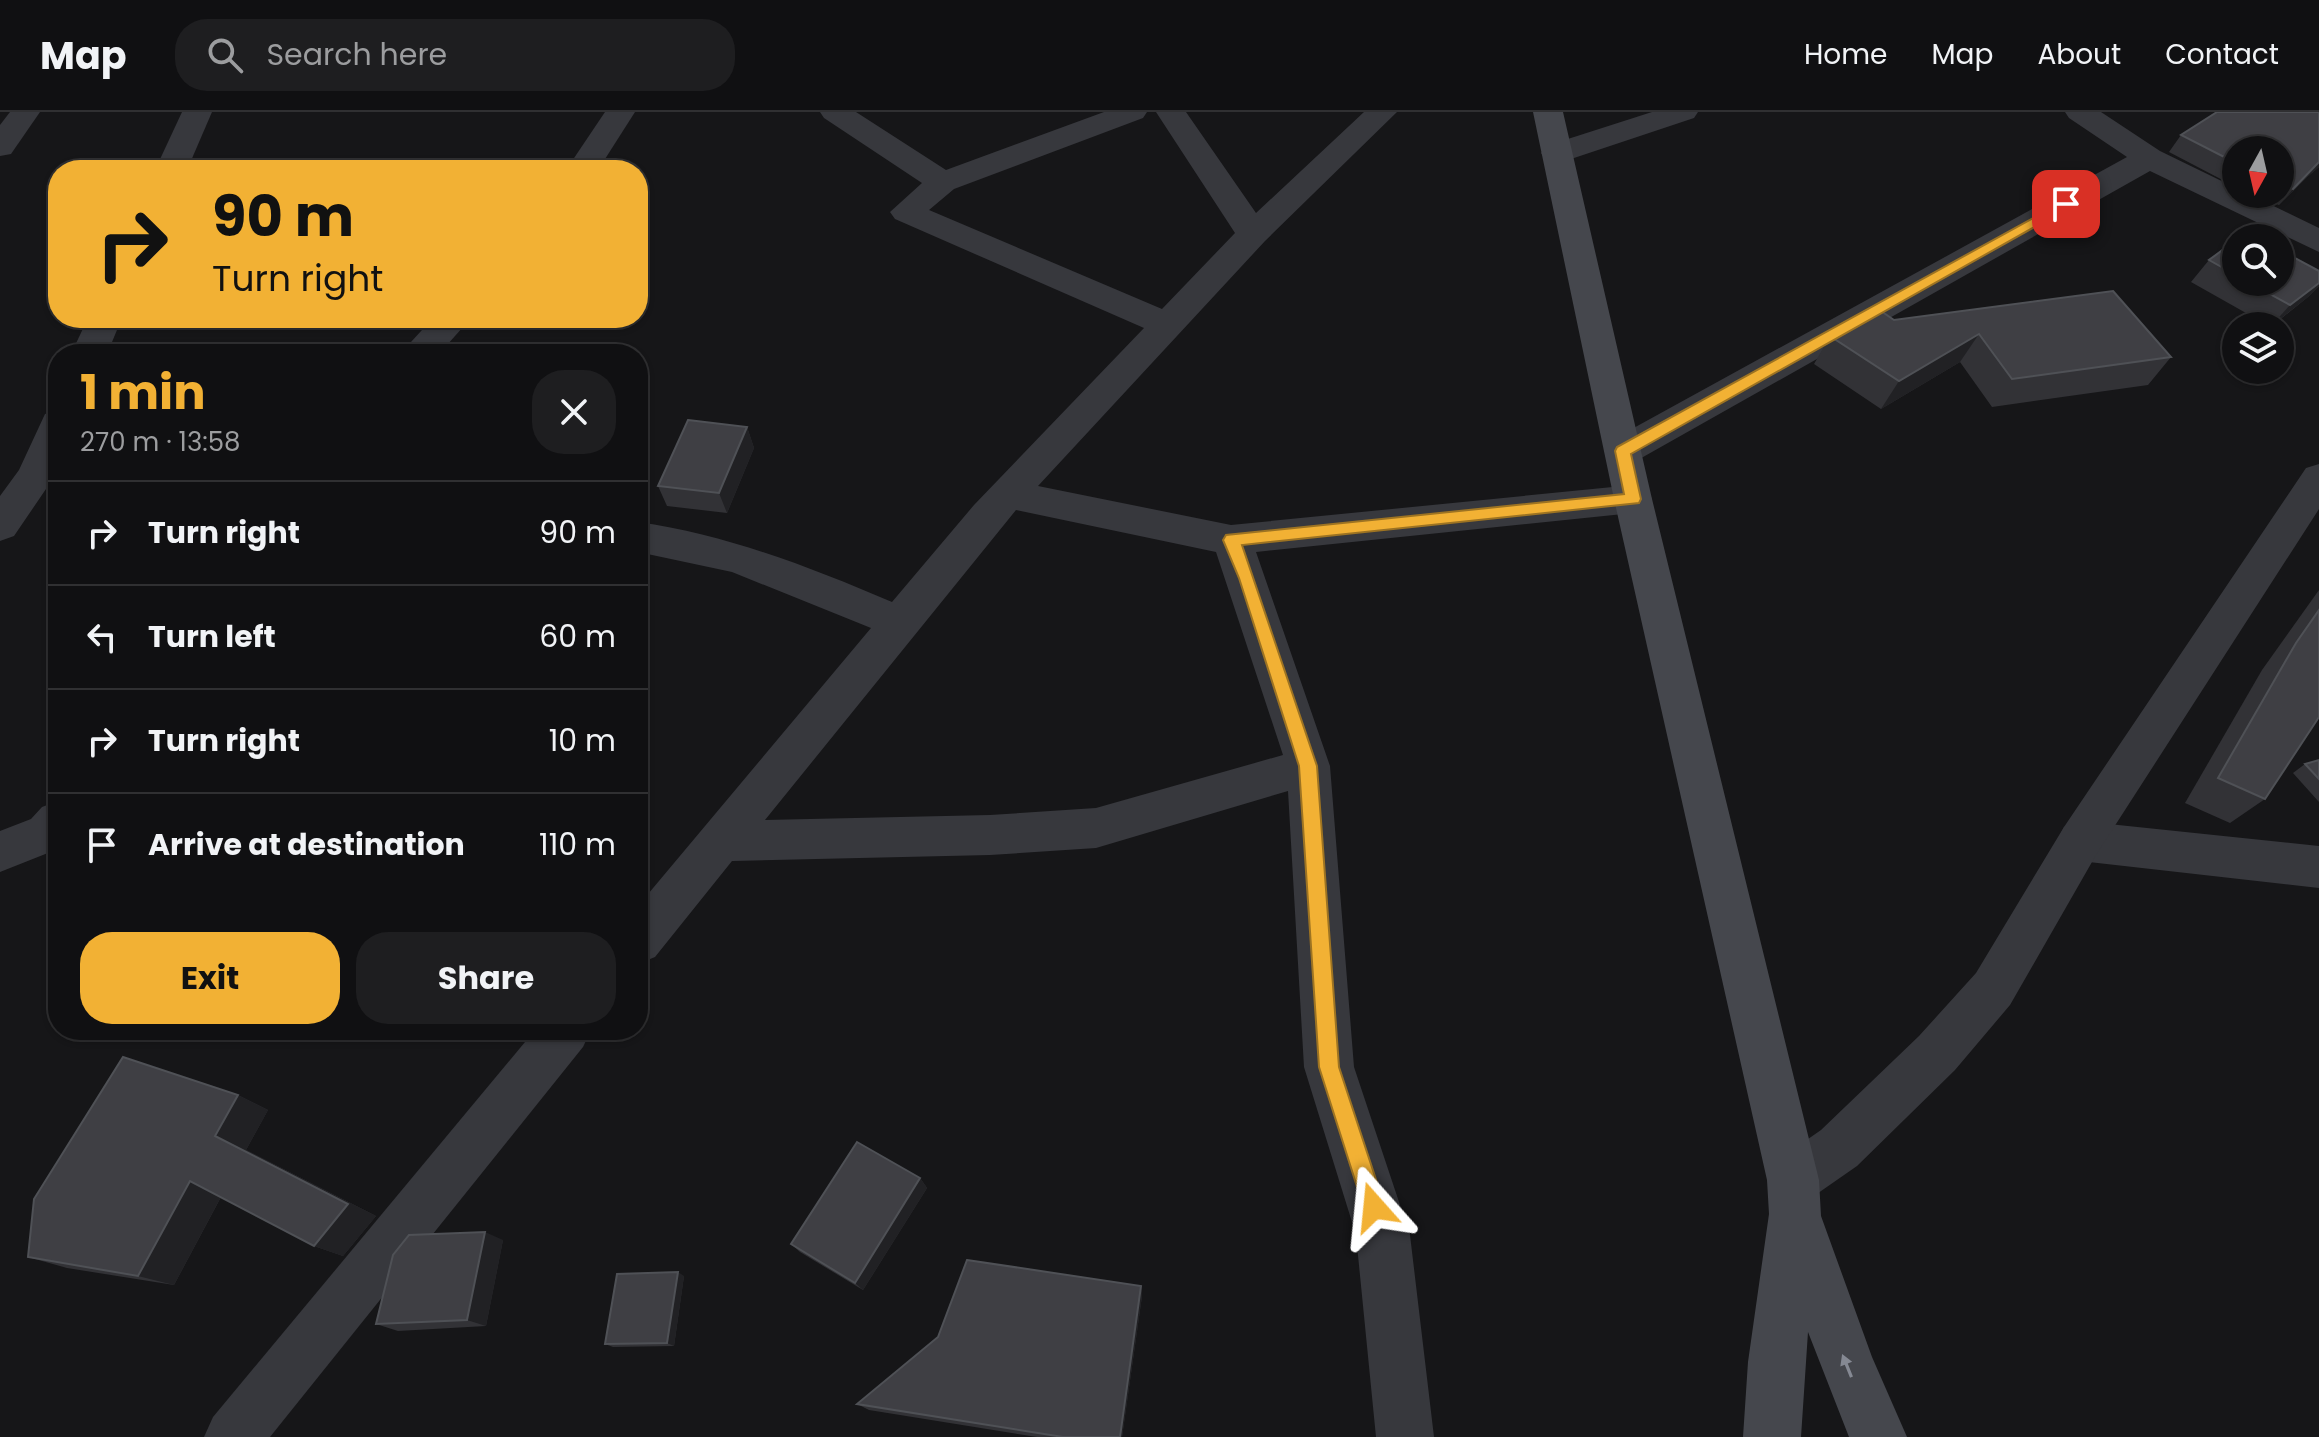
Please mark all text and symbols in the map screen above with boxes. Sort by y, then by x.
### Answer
search box [175,19,735,91]
text: Map [40,29,127,82]
icon: search [203,33,247,77]
text: Search here [267,33,447,76]
text: Home [1804,35,1887,74]
text: Map [1931,35,1993,74]
text: About [2037,35,2121,74]
text: Contact [2165,35,2279,74]
north arrow [2222,136,2294,208]
map controls [2222,136,2294,384]
pin [2032,170,2100,238]
text: 90 m [212,177,354,256]
icon: arrive [2044,182,2088,226]
icon: right [80,192,184,296]
button: search [2222,224,2294,296]
text: Turn right [212,253,383,304]
button: layers [2222,312,2294,384]
text: 1 min [80,359,206,426]
button: close [532,370,616,454]
text: 270 m · 13:58 [80,424,241,460]
icon: right [80,511,124,555]
text: Turn right [148,511,300,554]
text: 90 m [539,511,616,554]
icon: left [80,615,124,659]
text: Turn left [148,615,276,658]
text: 60 m [539,615,616,658]
icon: right [80,719,124,763]
text: Turn right [148,719,300,762]
text: 10 m [549,719,616,762]
icon: arrive [80,823,124,867]
text: Arrive at destination [148,823,465,866]
text: 110 m [539,823,616,866]
button: Exit [80,932,340,1024]
button: Share [356,932,616,1024]
position arrow [1332,1165,1416,1249]
one-way arrow [1840,1354,1853,1378]

